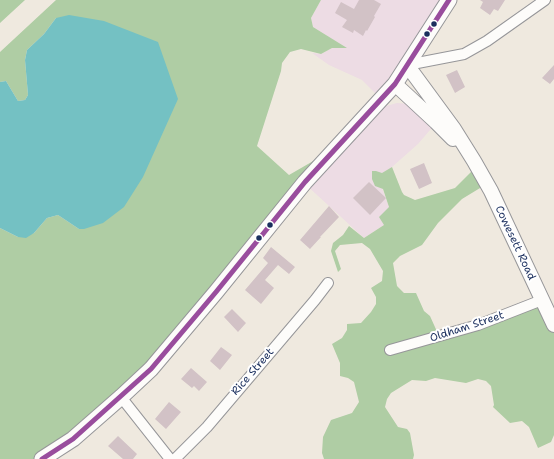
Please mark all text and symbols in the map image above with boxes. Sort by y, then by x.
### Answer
unlabelled marker [429,19,439,29]
unlabelled marker [422,29,432,39]
street label: Cowesett Road [492,204,538,282]
unlabelled marker [265,220,275,230]
unlabelled marker [254,233,264,243]
street label: Oldham Street [428,309,506,345]
street label: Rice Street [229,346,277,398]

